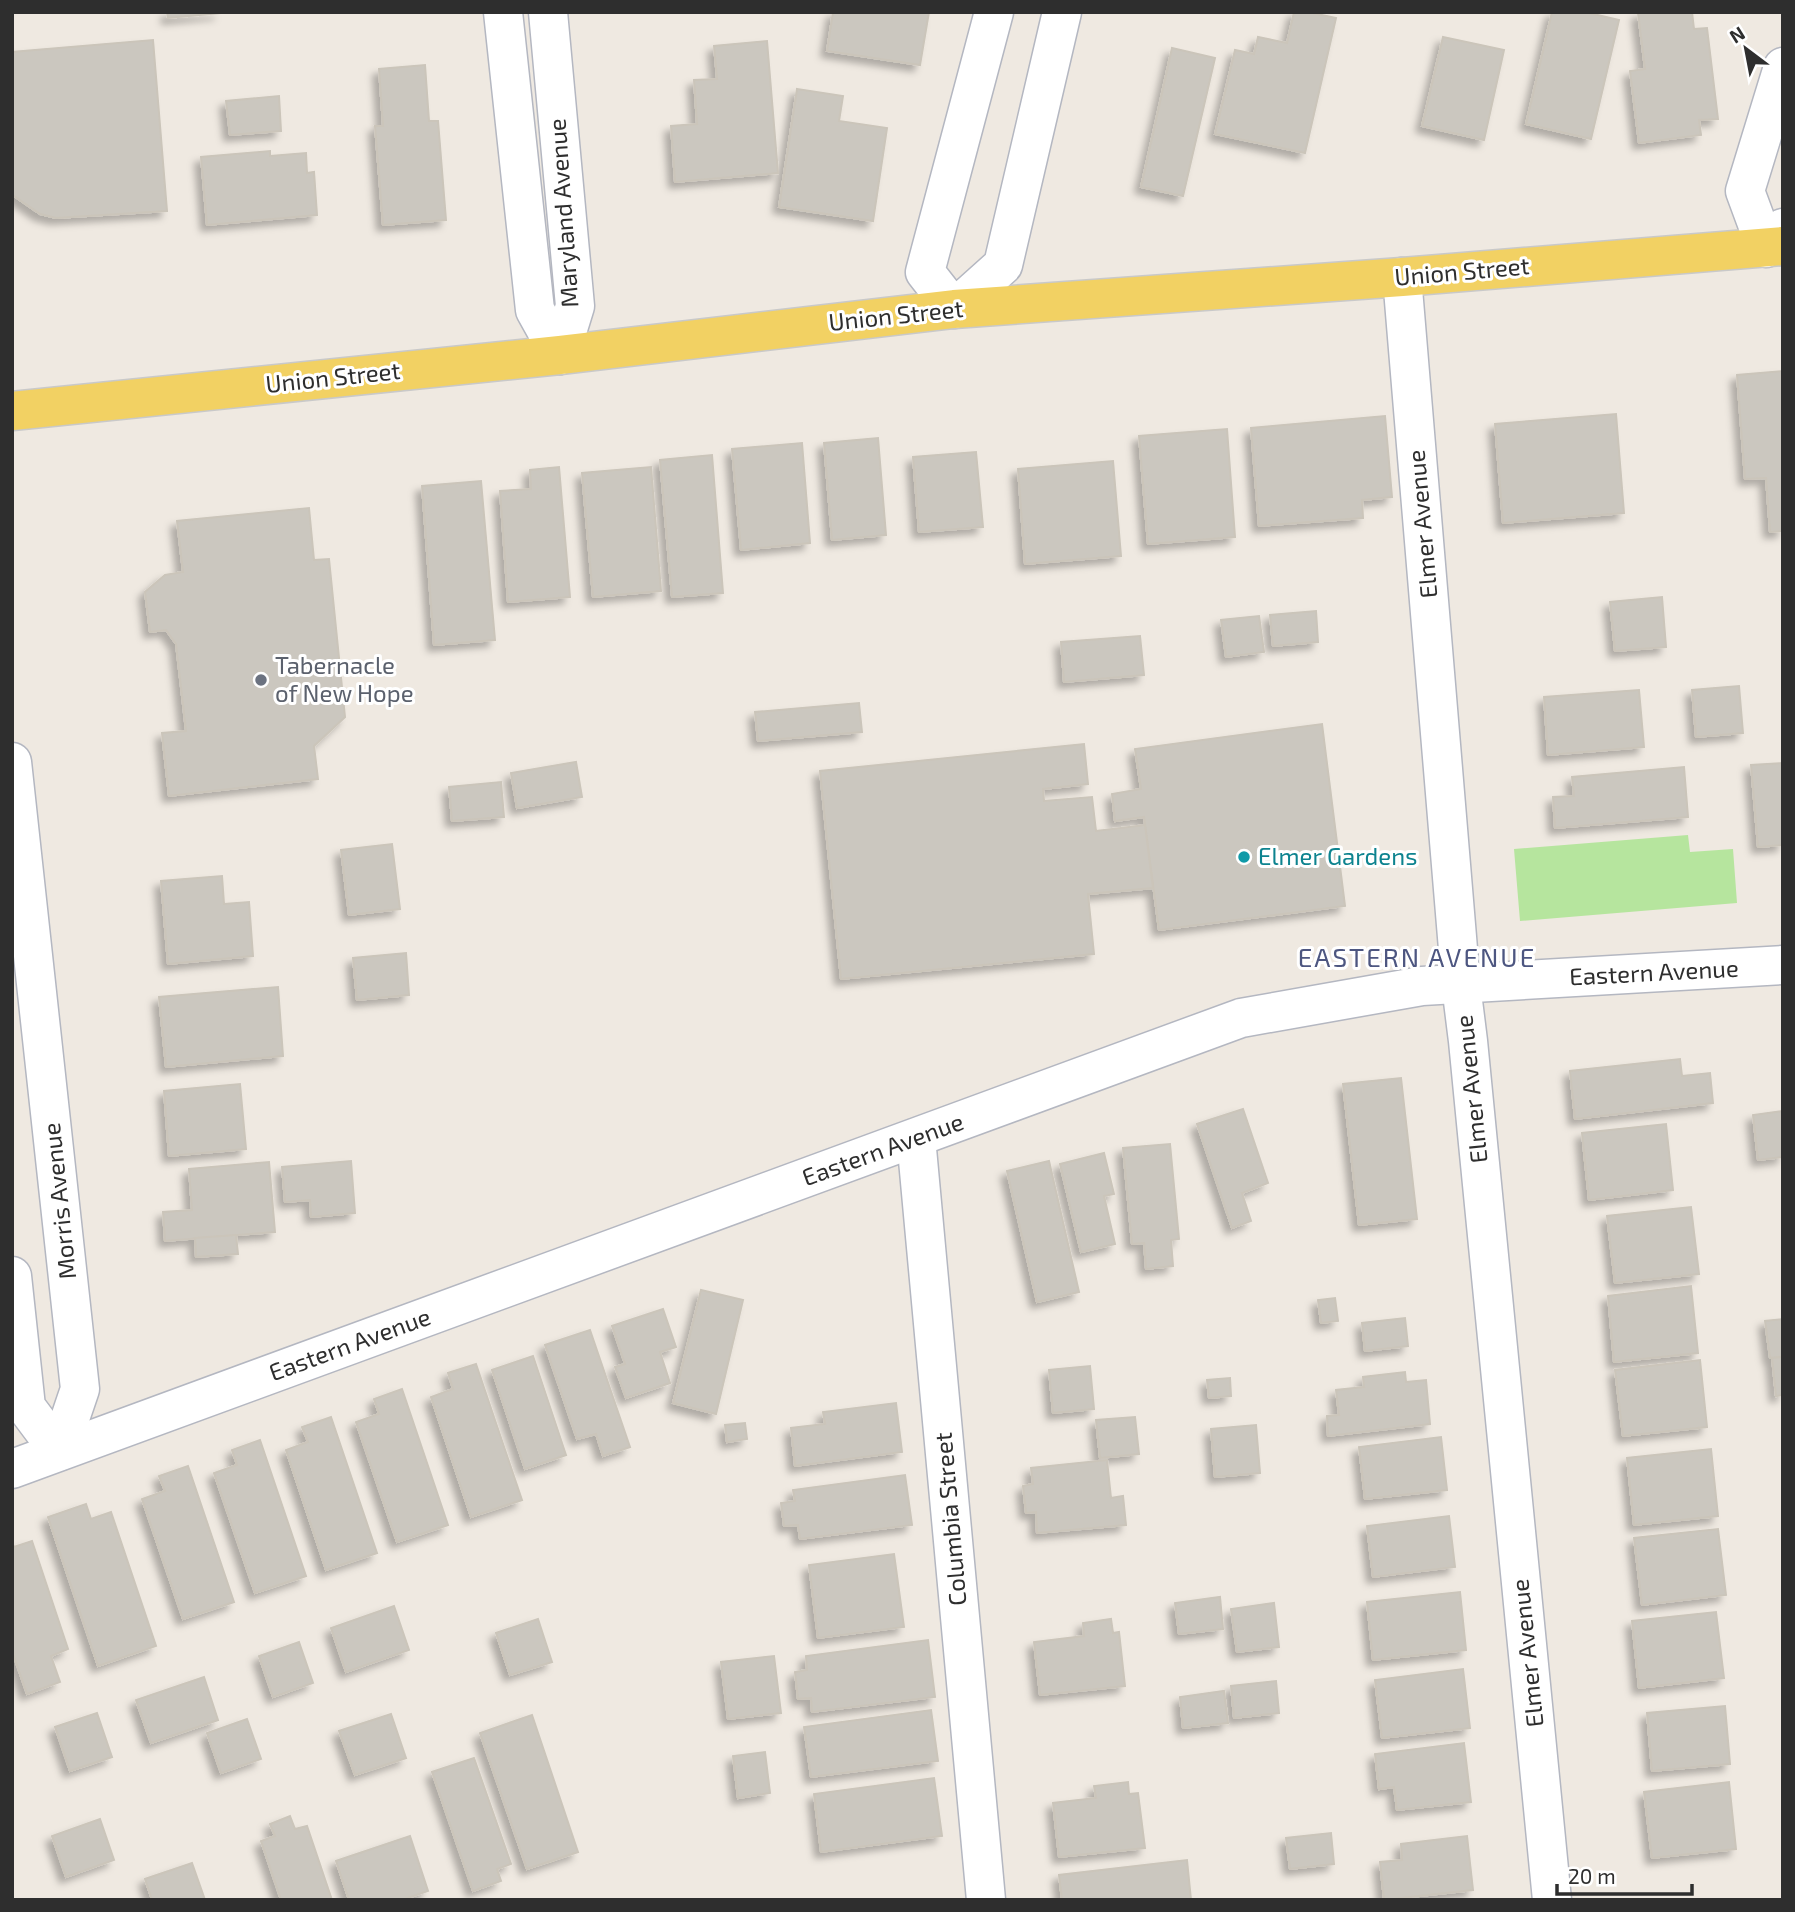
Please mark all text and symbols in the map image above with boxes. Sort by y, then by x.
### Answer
north arrow [1711,14,1781,84]
text: N [1725,21,1749,48]
street label: Maryland Avenue [541,117,584,309]
street label: Union Street [1393,250,1531,291]
street label: Union Street [827,293,965,336]
street label: Union Street [264,355,402,398]
street label: Elmer Avenue [1401,449,1442,600]
place label: Tabernacle of New Hope [275,650,414,707]
marker: Tabernacle of New Hope [253,672,269,688]
place label: Elmer Gardens [1258,841,1417,870]
marker: Elmer Gardens [1236,849,1252,865]
district label: EASTERN AVENUE [1298,941,1536,972]
street label: Eastern Avenue [1568,953,1739,990]
street label: Elmer Avenue [1448,1014,1493,1165]
street label: Eastern Avenue [798,1106,967,1191]
street label: Morris Avenue [36,1121,81,1281]
street label: Eastern Avenue [265,1301,434,1386]
street label: Columbia Street [927,1431,972,1607]
street label: Elmer Avenue [1504,1578,1549,1729]
scale bar [1557,1853,1692,1897]
text: 20 m [1568,1863,1616,1888]

